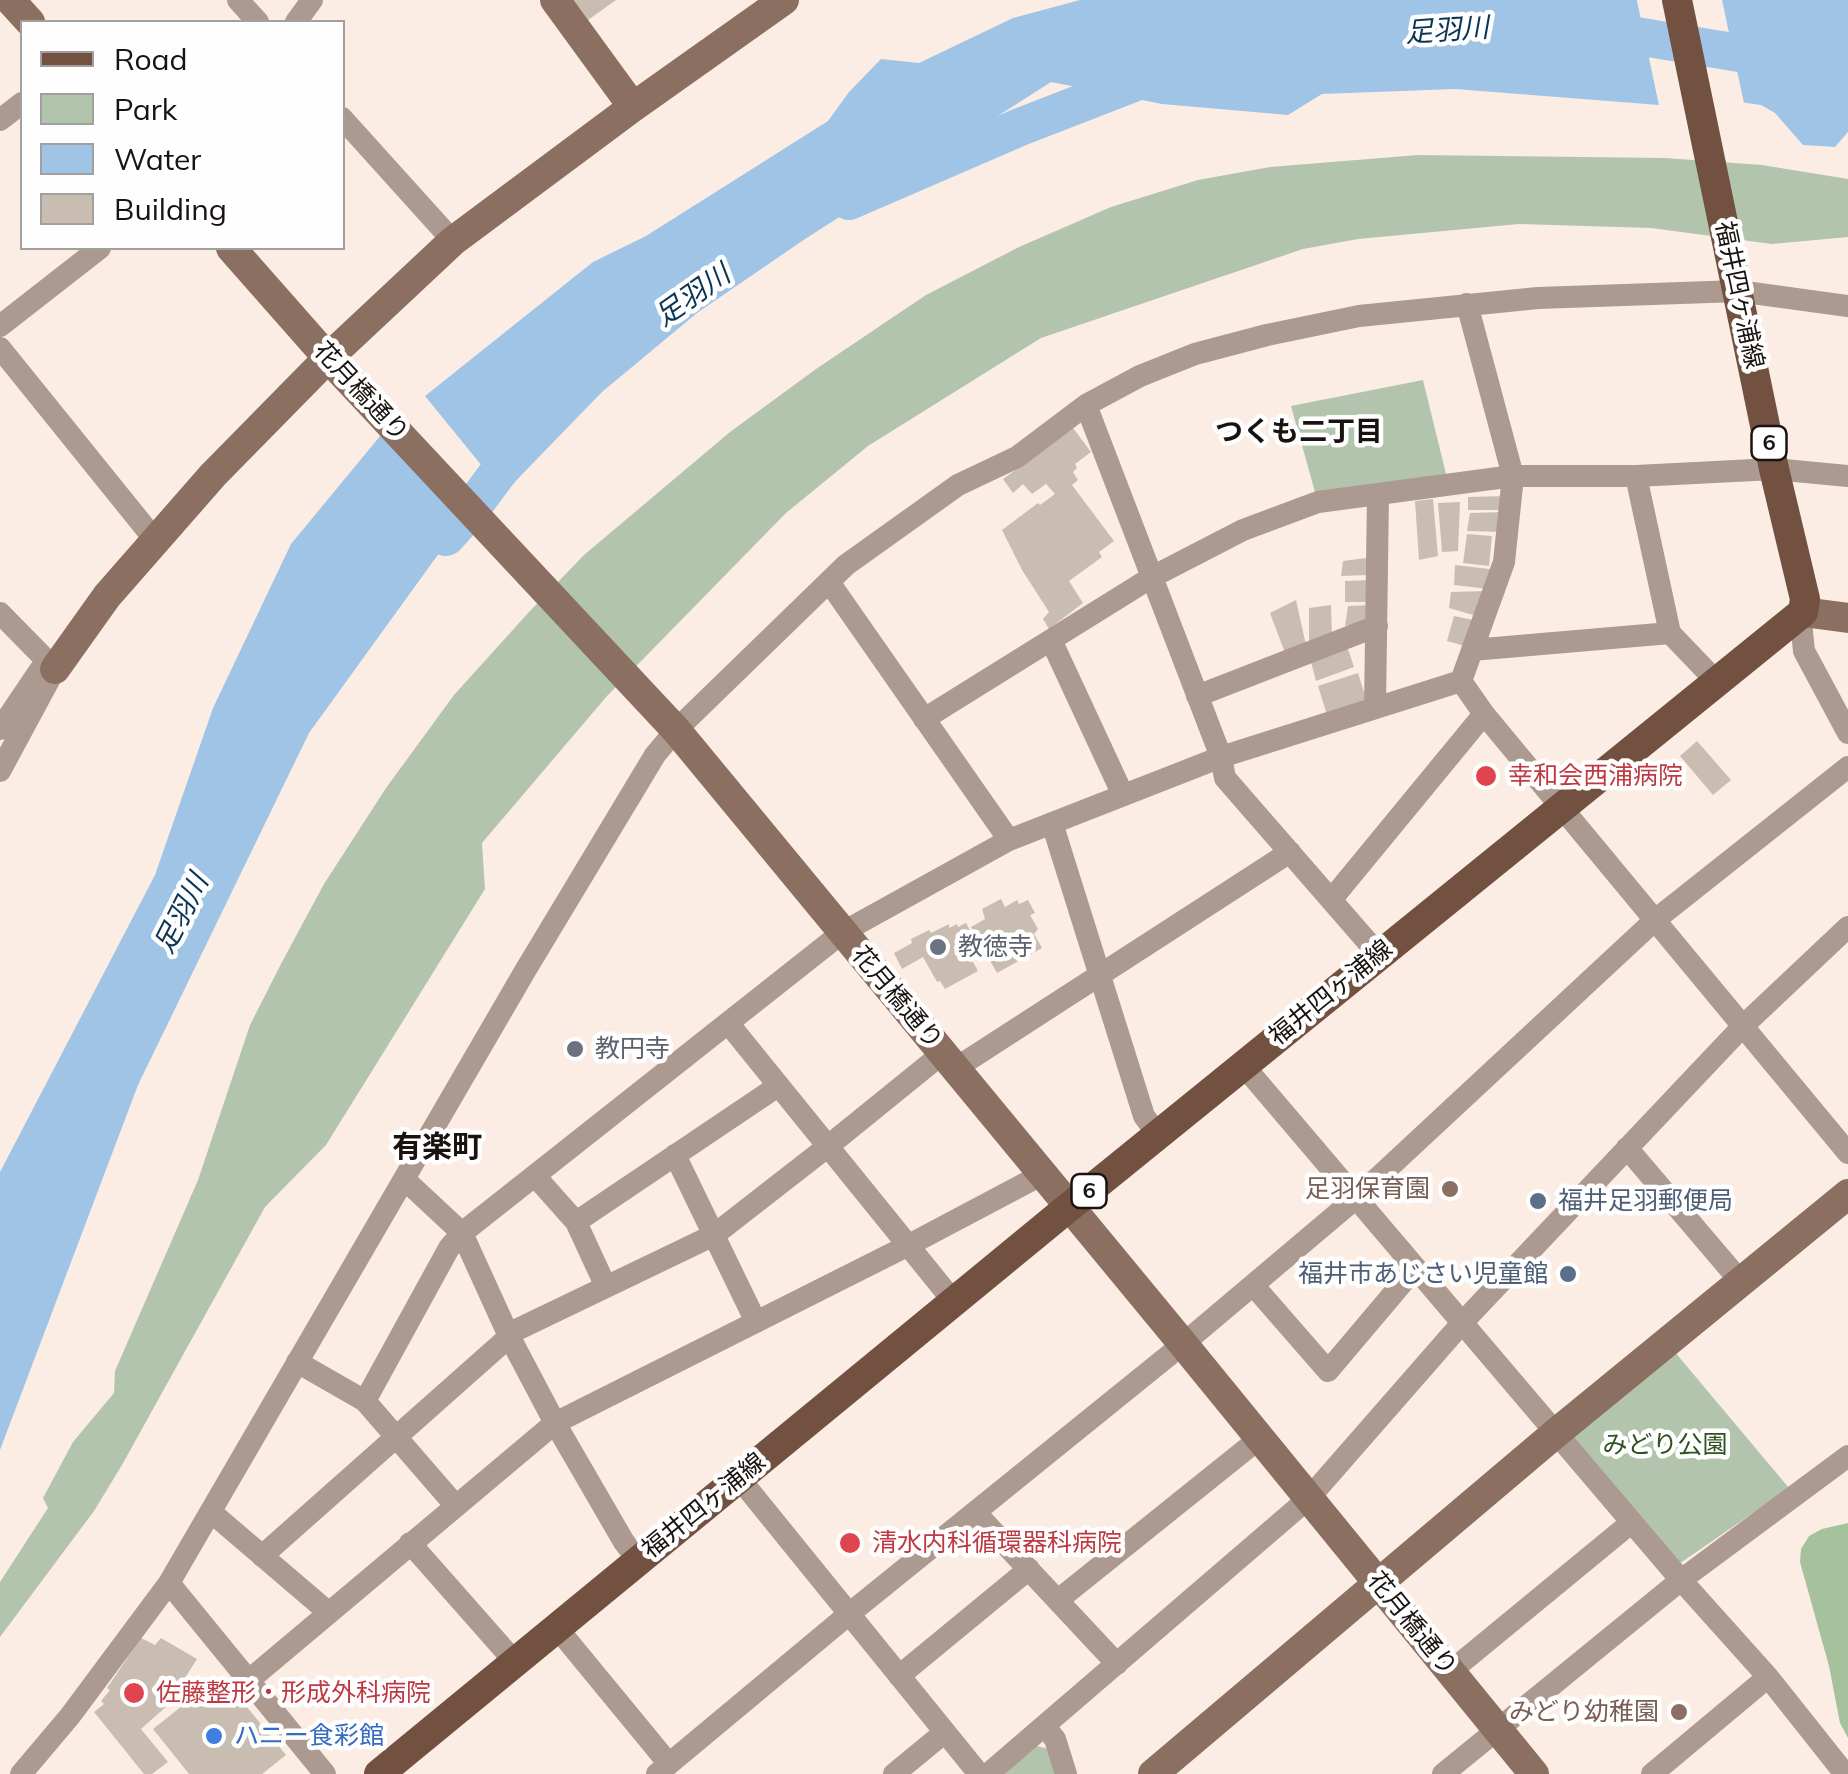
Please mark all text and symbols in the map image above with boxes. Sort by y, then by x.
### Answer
water label: 足羽川 [1404,11,1490,51]
legend [20,20,345,250]
text: Road [114,40,188,78]
text: Park [114,90,177,128]
text: Water [114,140,201,178]
text: Building [114,190,227,228]
street label: 福井四ヶ浦線 [1709,219,1769,371]
water label: 足羽川 [649,258,737,334]
street label: 花月橋通り [307,336,415,448]
district label: つくも二丁目 [1215,416,1383,450]
road number: 6 [1752,426,1786,460]
place label: 幸和会西浦病院 [1508,761,1683,791]
marker: 幸和会西浦病院 [1473,763,1499,789]
water label: 足羽川 [148,869,216,959]
place label: 教徳寺 [958,932,1033,962]
street label: 福井四ヶ浦線 [1263,934,1399,1052]
marker: 教徳寺 [927,936,949,958]
street label: 花月橋通り [845,940,949,1056]
place label: 教円寺 [595,1034,670,1064]
marker: 教円寺 [564,1038,586,1060]
district label: 有楽町 [392,1130,482,1166]
road number: 6 [1072,1174,1106,1208]
place label: 足羽保育園 [1305,1174,1430,1204]
marker: 足羽保育園 [1439,1178,1461,1200]
place label: 福井足羽郵便局 [1558,1186,1733,1216]
marker: 福井足羽郵便局 [1527,1190,1549,1212]
place label: 福井市あじさい児童館 [1298,1259,1548,1289]
marker: 福井市あじさい児童館 [1557,1263,1579,1285]
park label: みどり公園 [1603,1430,1727,1460]
street label: 福井四ヶ浦線 [636,1447,772,1565]
place label: 清水内科循環器科病院 [872,1528,1122,1558]
marker: 清水内科循環器科病院 [837,1530,863,1556]
street label: 花月橋通り [1361,1566,1463,1682]
place label: 佐藤整形・形成外科病院 [156,1678,431,1708]
marker: 佐藤整形・形成外科病院 [121,1680,147,1706]
place label: みどり幼稚園 [1509,1697,1659,1727]
marker: みどり幼稚園 [1668,1701,1690,1723]
place label: ハニー食彩館 [234,1721,384,1751]
marker: ハニー食彩館 [203,1725,225,1747]

